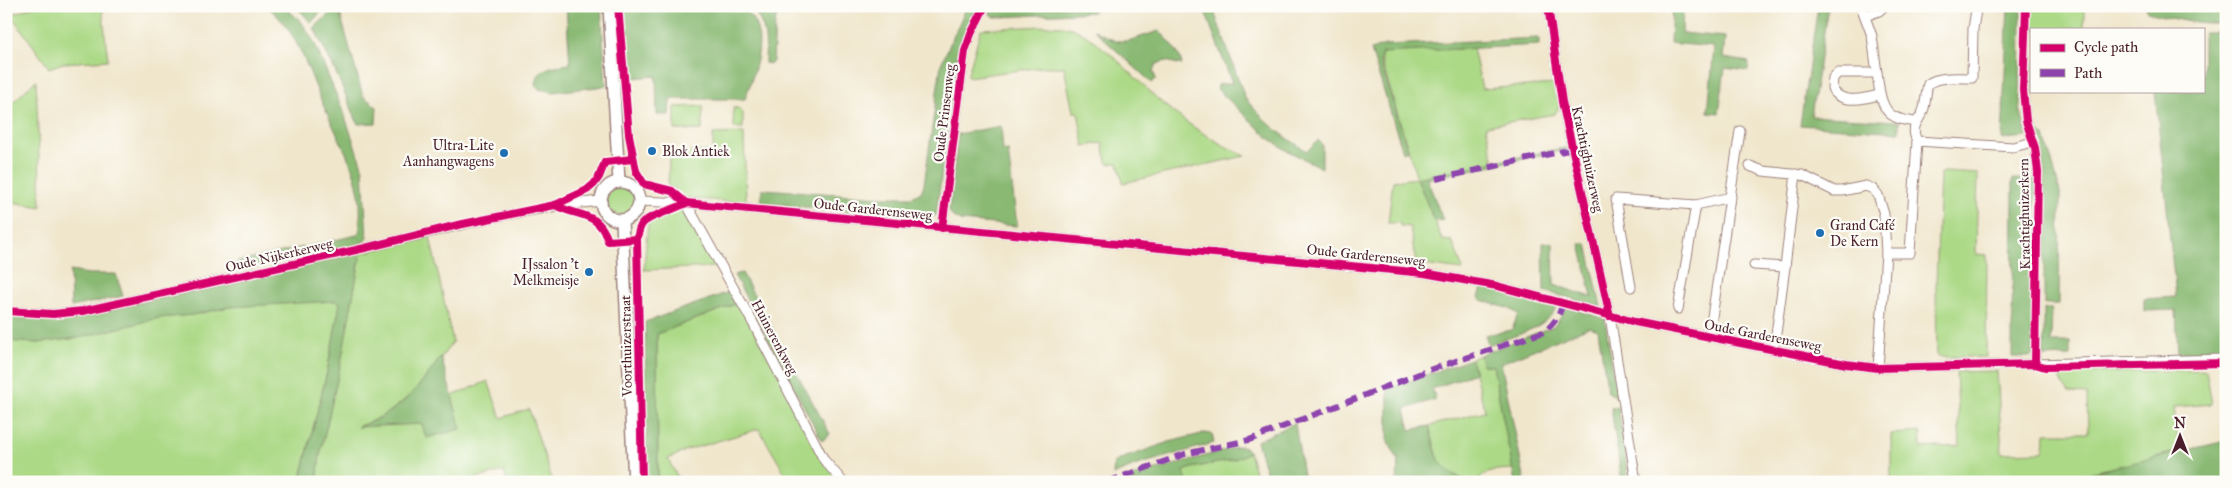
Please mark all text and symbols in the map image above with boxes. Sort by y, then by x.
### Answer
legend [2030,28,2204,92]
text: Cycle path [2074,38,2139,56]
street label: Oude Prinsenweg [930,63,959,163]
text: Path [2074,64,2103,82]
street label: Krachtighuizerweg [1568,104,1607,214]
place label: Ultra-Lite Aanhangwagens [402,137,494,170]
place label: Blok Antiek [662,143,730,160]
marker: Blok Antiek [646,145,658,157]
marker: Ultra-Lite Aanhangwagens [498,147,510,159]
street label: Krachtighuizerkern [2015,158,2034,270]
street label: Oude Garderenseweg [813,195,934,224]
place label: Grand Café De Kern [1830,217,1895,250]
marker: Grand Café De Kern [1814,227,1826,239]
street label: Oude Nijkerkerweg [224,235,335,276]
street label: Oude Garderenseweg [1306,241,1427,270]
place label: IJssalon 't Melkmeisje [513,256,579,289]
marker: IJssalon 't Melkmeisje [583,266,595,278]
street label: Voorthuizerstraat [617,295,636,398]
street label: Huinerenkweg [748,297,802,378]
street label: Oude Garderenseweg [1703,316,1823,355]
north arrow [2154,410,2204,460]
text: N [2174,415,2186,432]

